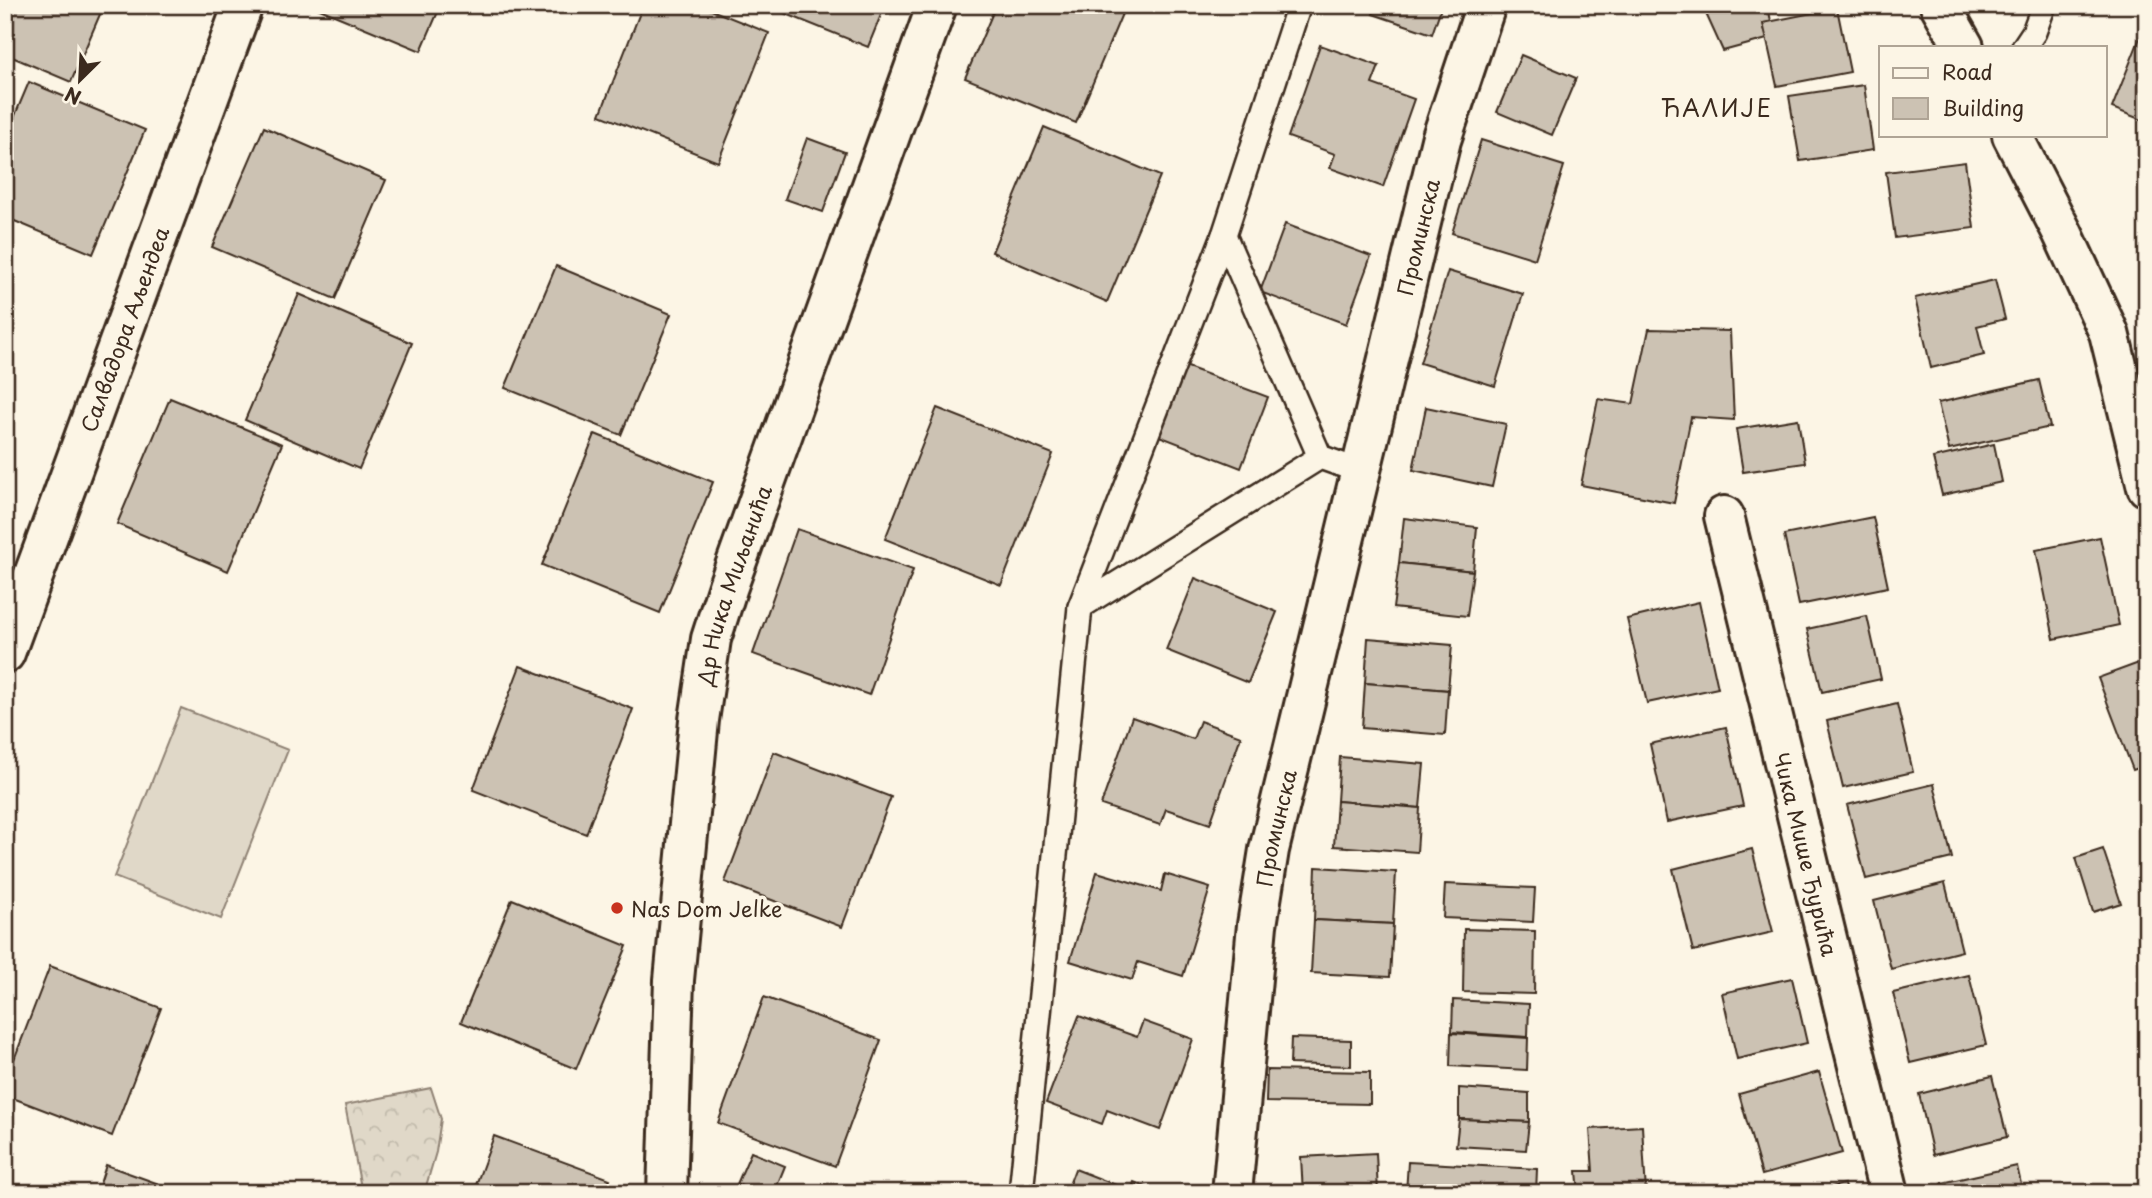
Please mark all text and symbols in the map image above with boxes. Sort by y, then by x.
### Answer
north arrow [46,46,116,116]
legend [1879,46,2106,136]
text: Road [1942,55,1993,87]
text: N [60,81,85,112]
district label: ЋАЛИЈЕ [1661,90,1773,125]
text: Building [1942,91,2024,123]
street label: Проминска [1388,175,1447,299]
street label: Салвадора Аљендеа [72,222,176,436]
street label: Др Ника Миљанића [688,480,779,688]
street label: Чика Мише Ђурића [1766,749,1847,960]
street label: Проминска [1247,766,1304,889]
place label: Nas Dom Jelke [631,892,783,924]
marker: Nas Dom Jelke [609,900,625,916]

